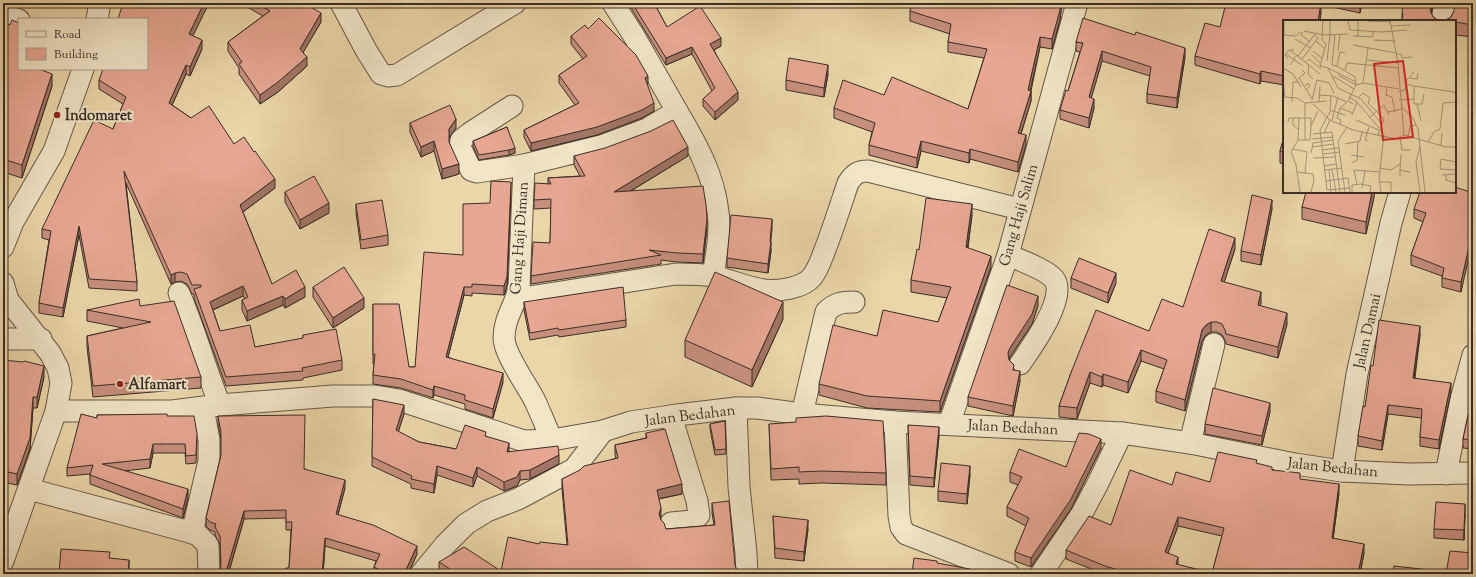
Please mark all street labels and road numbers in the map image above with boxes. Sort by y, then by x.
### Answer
street label: Gang Haji Salim [995,161,1044,269]
street label: Gang Haji Diman [506,181,535,295]
street label: Jalan Damai [1349,292,1387,372]
street label: Jalan Bedahan [643,401,737,433]
street label: Jalan Bedahan [966,416,1059,441]
street label: Jalan Bedahan [1286,453,1379,484]

